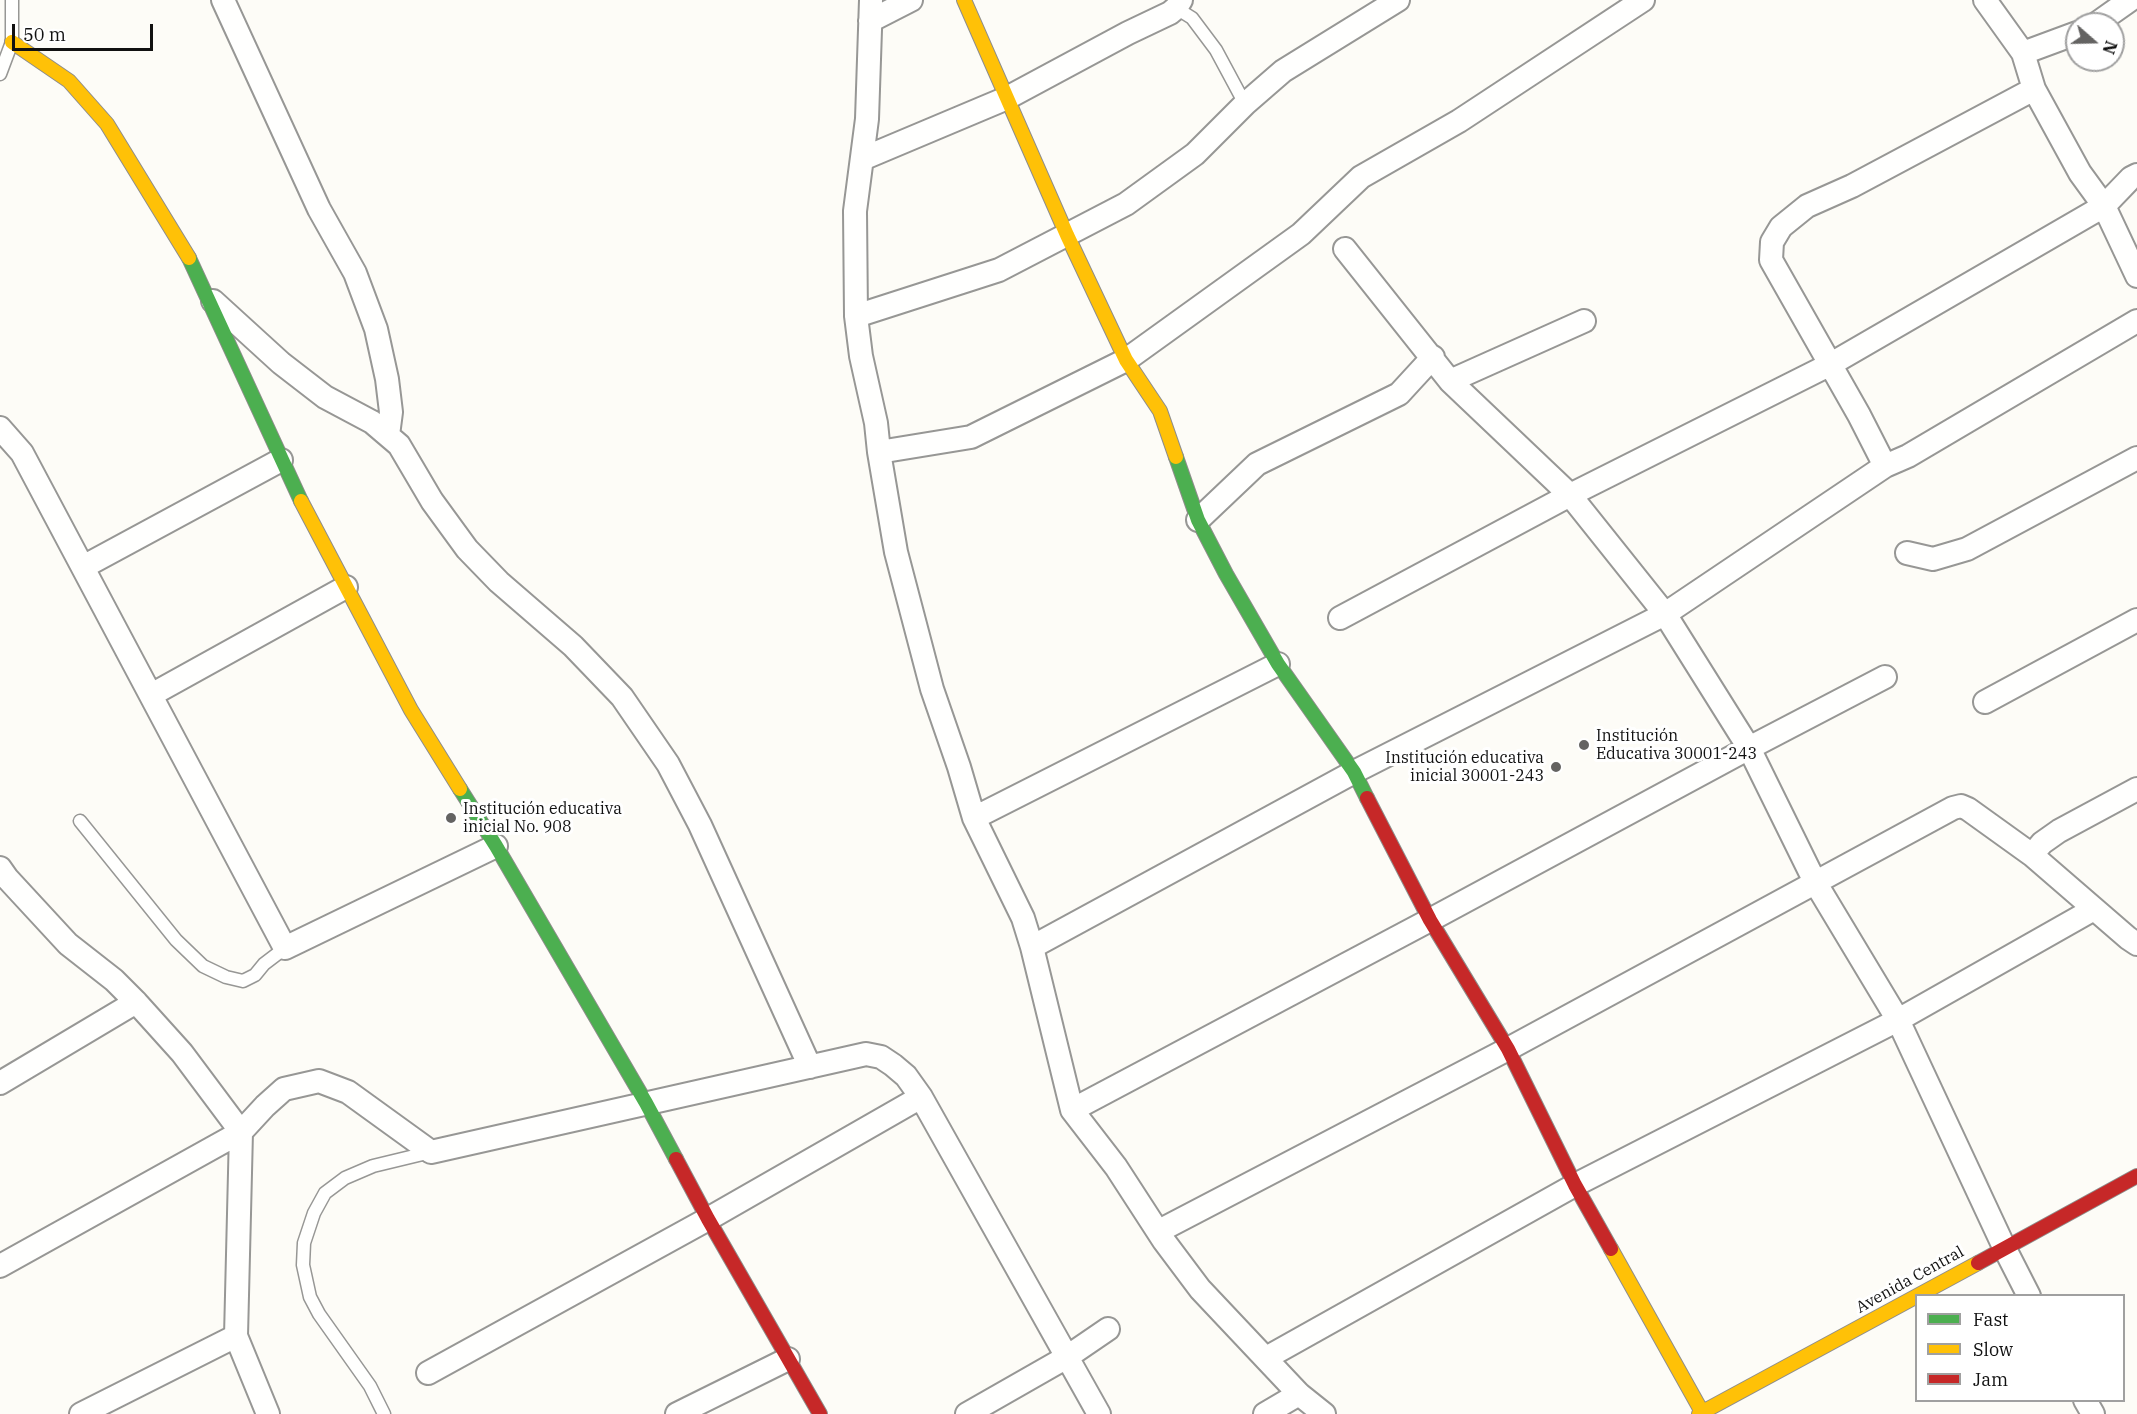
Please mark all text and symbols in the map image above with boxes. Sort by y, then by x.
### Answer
scale bar [15,12,156,50]
north arrow [2065,12,2125,72]
text: 50 m [23,23,66,46]
text: N [2098,38,2122,57]
place label: Institución Educativa 30001-243 [1596,726,1757,764]
marker: Institución Educativa 30001-243 [1577,738,1591,752]
place label: Institución educativa inicial 30001-243 [1385,748,1544,786]
marker: Institución educativa inicial 30001-243 [1549,760,1563,774]
place label: Institución educativa inicial No. 908 [463,799,622,837]
marker: Institución educativa inicial No. 908 [444,811,458,825]
street label: Avenida Central [1853,1242,1967,1318]
legend [1915,1294,2125,1402]
text: Fast [1973,1308,2008,1331]
text: Slow [1973,1338,2013,1361]
text: Jam [1973,1368,2008,1391]

